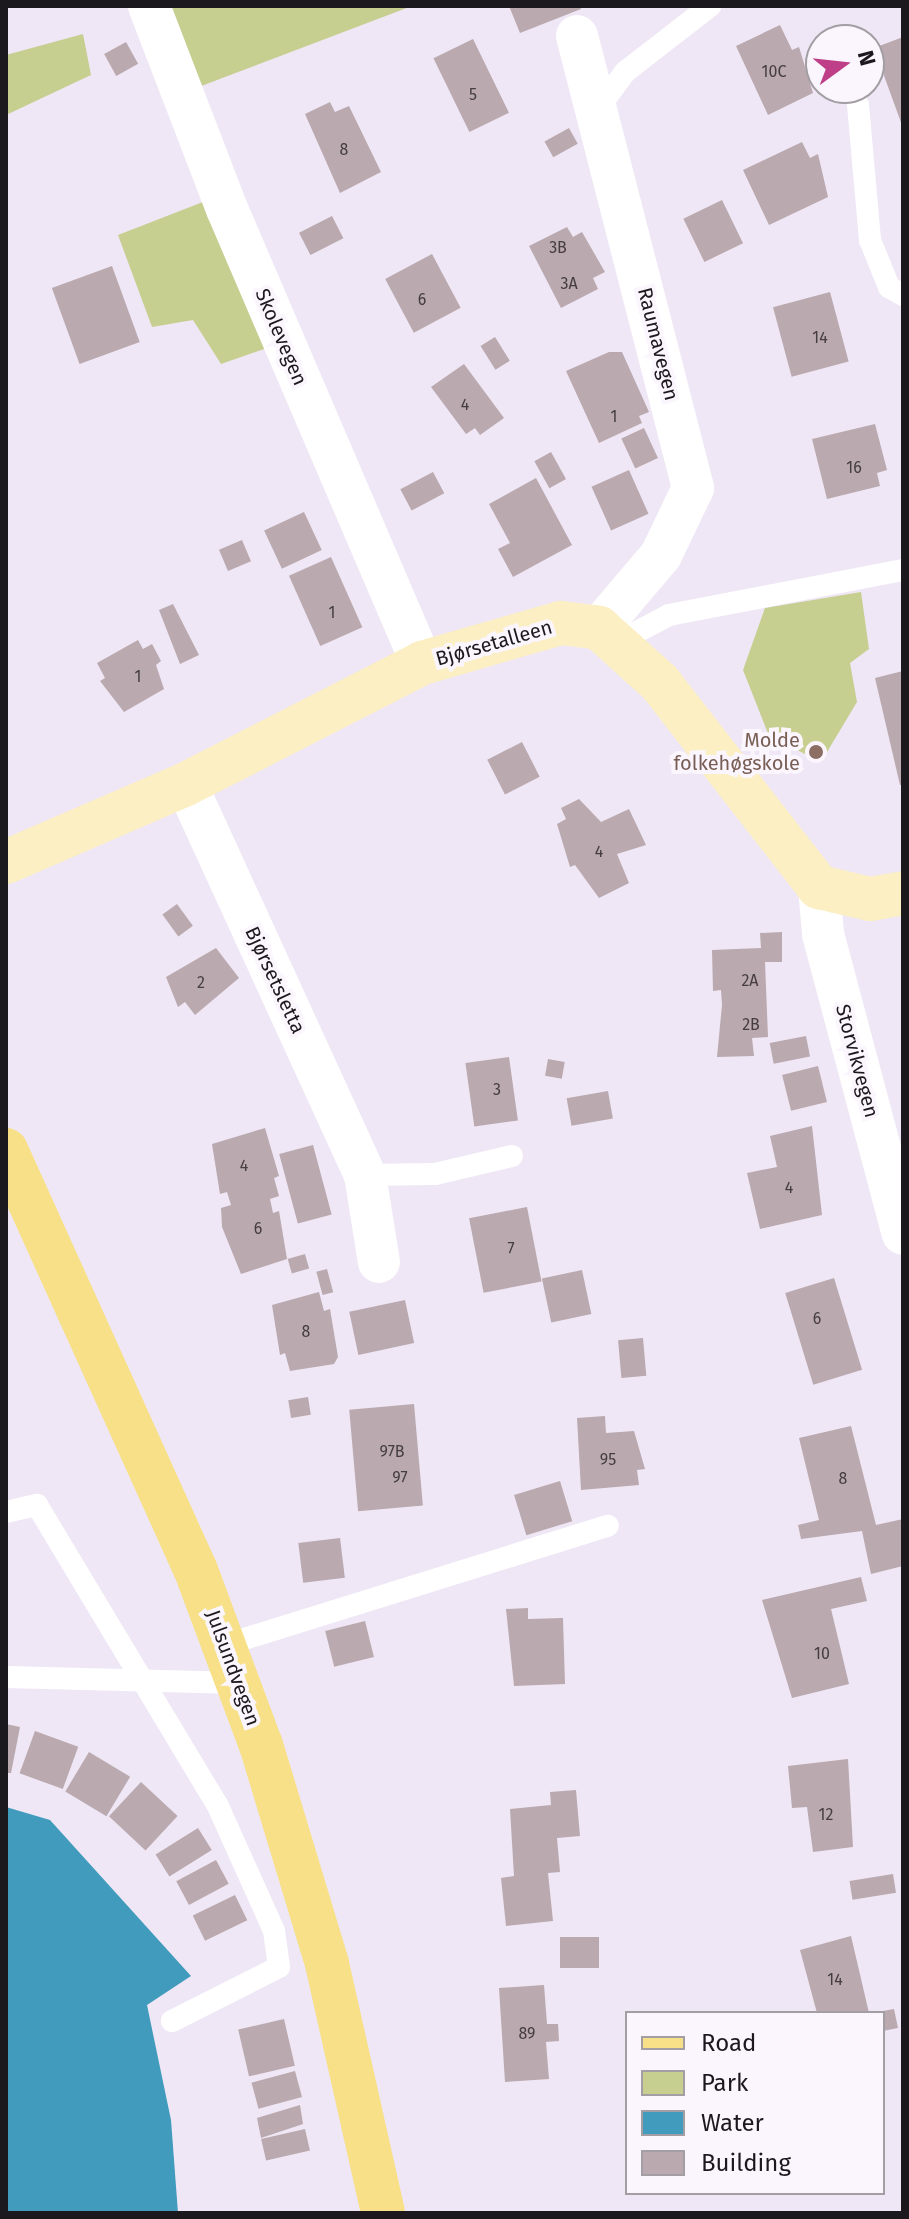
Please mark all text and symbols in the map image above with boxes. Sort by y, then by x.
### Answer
north arrow [805,24,885,104]
text: N [852,48,882,69]
house number: 10C [762,62,786,82]
house number: 5 [469,85,477,105]
house number: 8 [340,140,348,160]
house number: 3B [549,238,567,258]
house number: 3A [560,274,578,294]
street label: Skolevegen [250,285,312,389]
street label: Raumavegen [632,285,684,403]
house number: 6 [418,290,426,310]
house number: 14 [812,328,828,348]
house number: 4 [461,395,469,415]
house number: 1 [611,407,617,427]
house number: 16 [846,458,862,478]
house number: 1 [329,603,335,623]
street label: Bjørsetalleen [433,615,555,671]
house number: 1 [135,667,141,687]
place label: Molde folkehøgskole [674,728,800,775]
marker: Molde folkehøgskole [807,743,825,761]
house number: 4 [595,842,603,862]
street label: Bjørsetsletta [240,923,310,1037]
house number: 2A [741,971,759,991]
house number: 2 [197,973,205,993]
street label: Storvikvegen [830,1002,884,1120]
house number: 2B [742,1015,760,1035]
house number: 3 [493,1080,501,1100]
house number: 4 [240,1156,248,1176]
house number: 4 [785,1178,793,1198]
house number: 6 [254,1219,262,1239]
house number: 7 [507,1239,515,1259]
house number: 6 [813,1309,821,1329]
house number: 8 [302,1322,310,1342]
house number: 97B [380,1442,404,1462]
house number: 95 [600,1450,616,1470]
house number: 97 [392,1468,408,1488]
house number: 8 [839,1469,847,1489]
street label: Julsundvegen [201,1607,265,1729]
house number: 10 [814,1644,830,1664]
house number: 12 [819,1805,833,1825]
house number: 14 [827,1970,843,1990]
legend [625,2011,885,2195]
house number: 89 [519,2024,535,2044]
text: Road [701,2029,756,2057]
text: Park [701,2069,748,2097]
text: Water [701,2109,764,2137]
text: Building [701,2149,791,2177]

